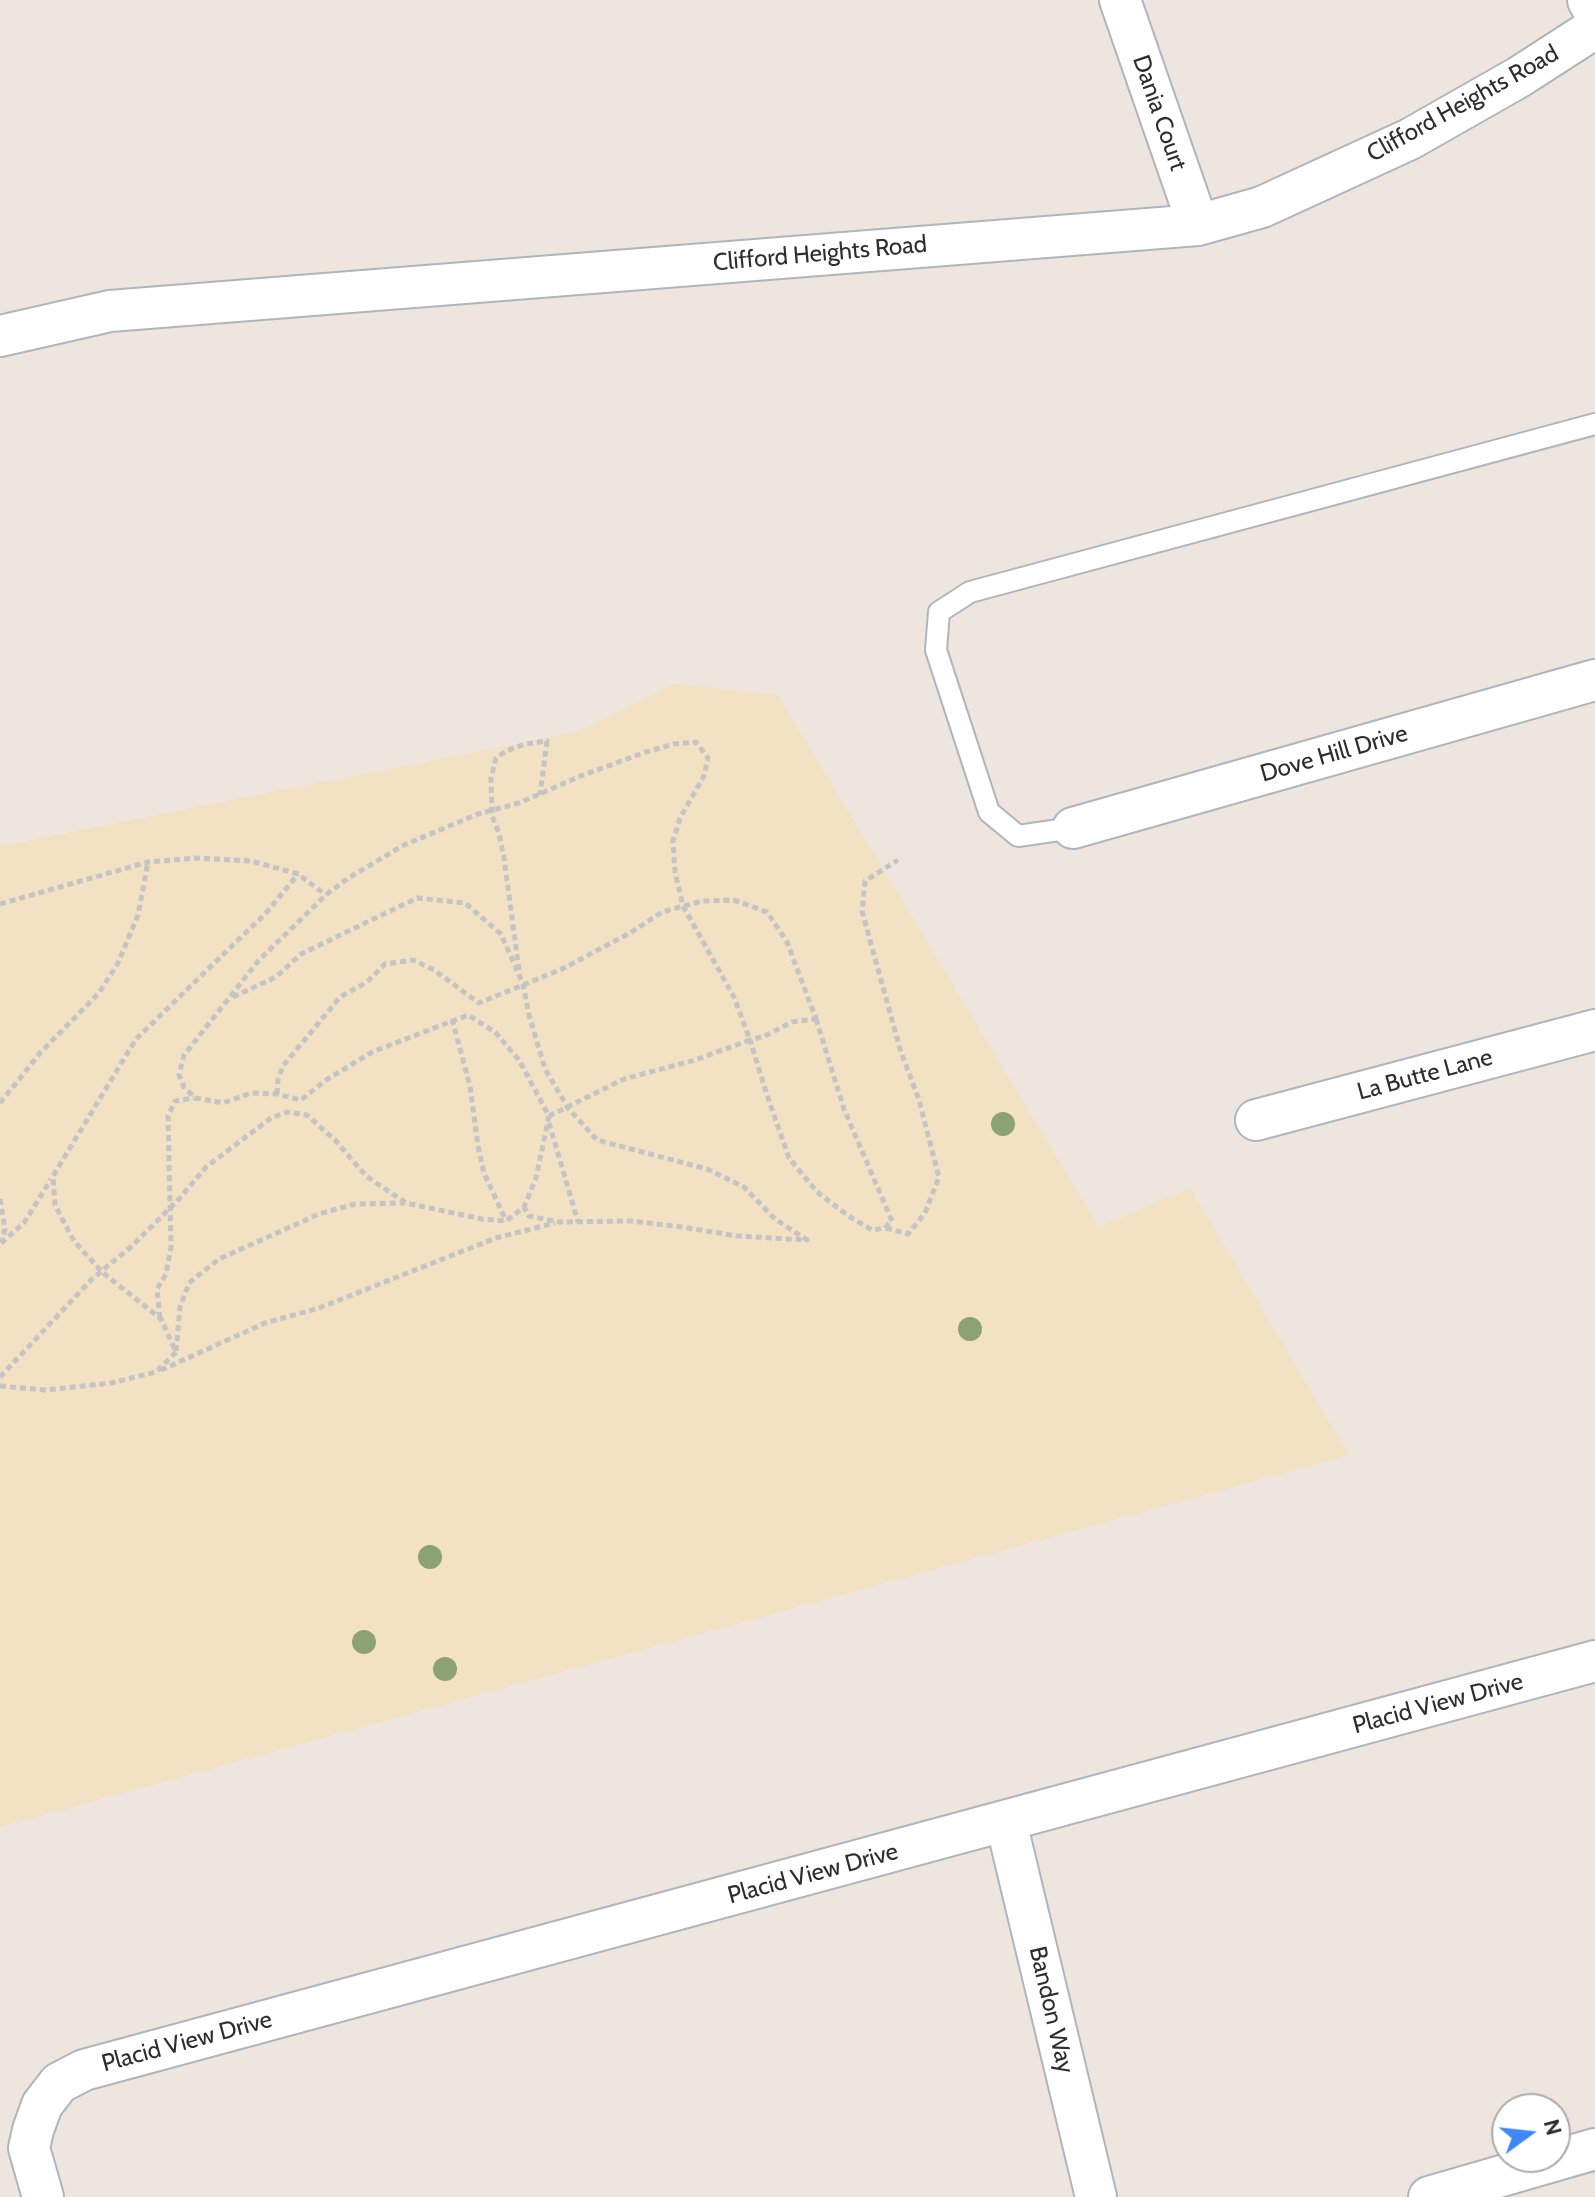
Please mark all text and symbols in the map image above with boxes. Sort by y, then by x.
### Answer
street label: Clifford Heights Road [1362,39,1564,169]
street label: Dania Court [1126,52,1192,174]
street label: Clifford Heights Road [712,230,928,278]
street label: Dove Hill Drive [1257,719,1411,789]
street label: La Butte Lane [1354,1043,1496,1107]
street label: Placid View Drive [1350,1667,1526,1741]
street label: Placid View Drive [725,1837,901,1911]
street label: Bandon Way [1022,1944,1080,2076]
street label: Placid View Drive [99,2005,275,2079]
north arrow [1491,2093,1571,2173]
text: N [1538,2116,1568,2138]

